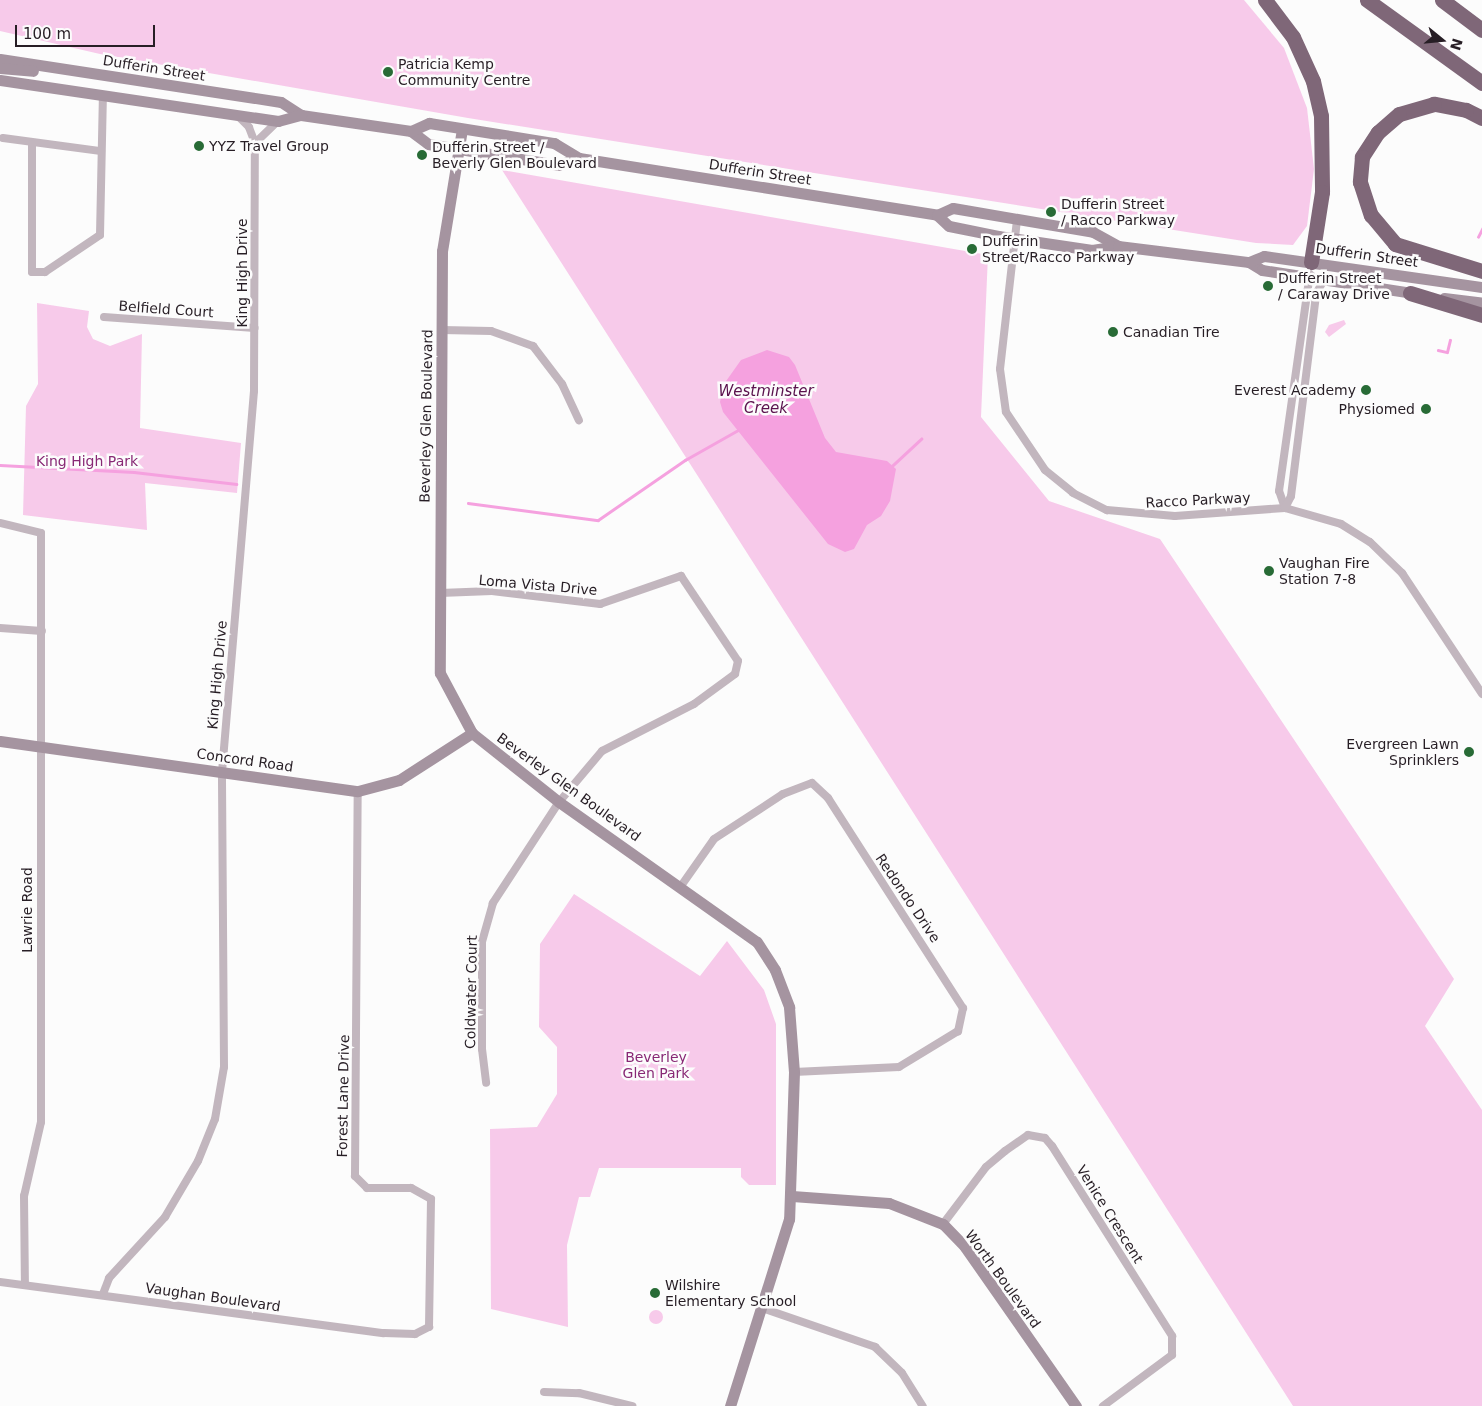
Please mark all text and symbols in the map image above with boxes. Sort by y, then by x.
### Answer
scale bar [18,15,158,47]
north arrow [1417,15,1467,65]
text: 100 m [23,25,71,43]
text: N [1447,36,1466,52]
street label: Dufferin Street [102,52,206,84]
place label: Patricia Kemp Community Centre [398,56,530,88]
marker: Patricia Kemp Community Centre [382,66,394,78]
place label: YYZ Travel Group [209,138,329,154]
place label: Dufferin Street / Beverly Glen Boulevard [432,139,597,172]
marker: YYZ Travel Group [193,140,205,152]
marker: Dufferin Street / Beverly Glen Boulevard [416,149,428,161]
street label: Dufferin Street [708,156,812,188]
place label: Dufferin Street / Racco Parkway [1061,196,1175,228]
marker: Dufferin Street / Racco Parkway [1045,206,1057,218]
street label: King High Drive [234,218,250,328]
place label: Dufferin Street/Racco Parkway [982,233,1134,266]
street label: Dufferin Street [1315,239,1419,271]
marker: Dufferin Street/Racco Parkway [966,243,978,255]
place label: Dufferin Street / Caraway Drive [1278,270,1390,302]
marker: Dufferin Street / Caraway Drive [1262,280,1274,292]
street label: Belfield Court [118,297,214,321]
place label: Canadian Tire [1123,324,1220,340]
marker: Canadian Tire [1107,326,1119,338]
street label: Beverley Glen Boulevard [416,329,436,503]
water label: Westminster Creek [718,382,814,417]
place label: Everest Academy [1234,382,1356,398]
marker: Everest Academy [1360,384,1372,396]
place label: Physiomed [1339,401,1415,417]
marker: Physiomed [1419,402,1433,416]
park label: King High Park [36,453,138,469]
street label: Racco Parkway [1145,489,1251,511]
place label: Vaughan Fire Station 7-8 [1279,555,1370,588]
marker: Vaughan Fire Station 7-8 [1263,565,1275,577]
street label: Loma Vista Drive [478,571,598,599]
street label: King High Drive [204,620,230,730]
street label: Beverley Glen Boulevard [494,729,644,845]
place label: Evergreen Lawn Sprinklers [1346,736,1459,769]
street label: Concord Road [196,745,294,775]
marker: Evergreen Lawn Sprinklers [1463,746,1475,758]
street label: Redondo Drive [872,850,944,946]
street label: Lawrie Road [19,867,35,953]
street label: Coldwater Court [462,935,480,1049]
street label: Forest Lane Drive [334,1034,352,1158]
park label: Beverley Glen Park [623,1049,689,1082]
street label: Venice Crescent [1073,1162,1147,1266]
street label: Worth Boulevard [962,1227,1044,1331]
place label: Wilshire Elementary School [665,1277,797,1310]
street label: Vaughan Boulevard [144,1279,282,1315]
marker: Wilshire Elementary School [649,1287,661,1299]

